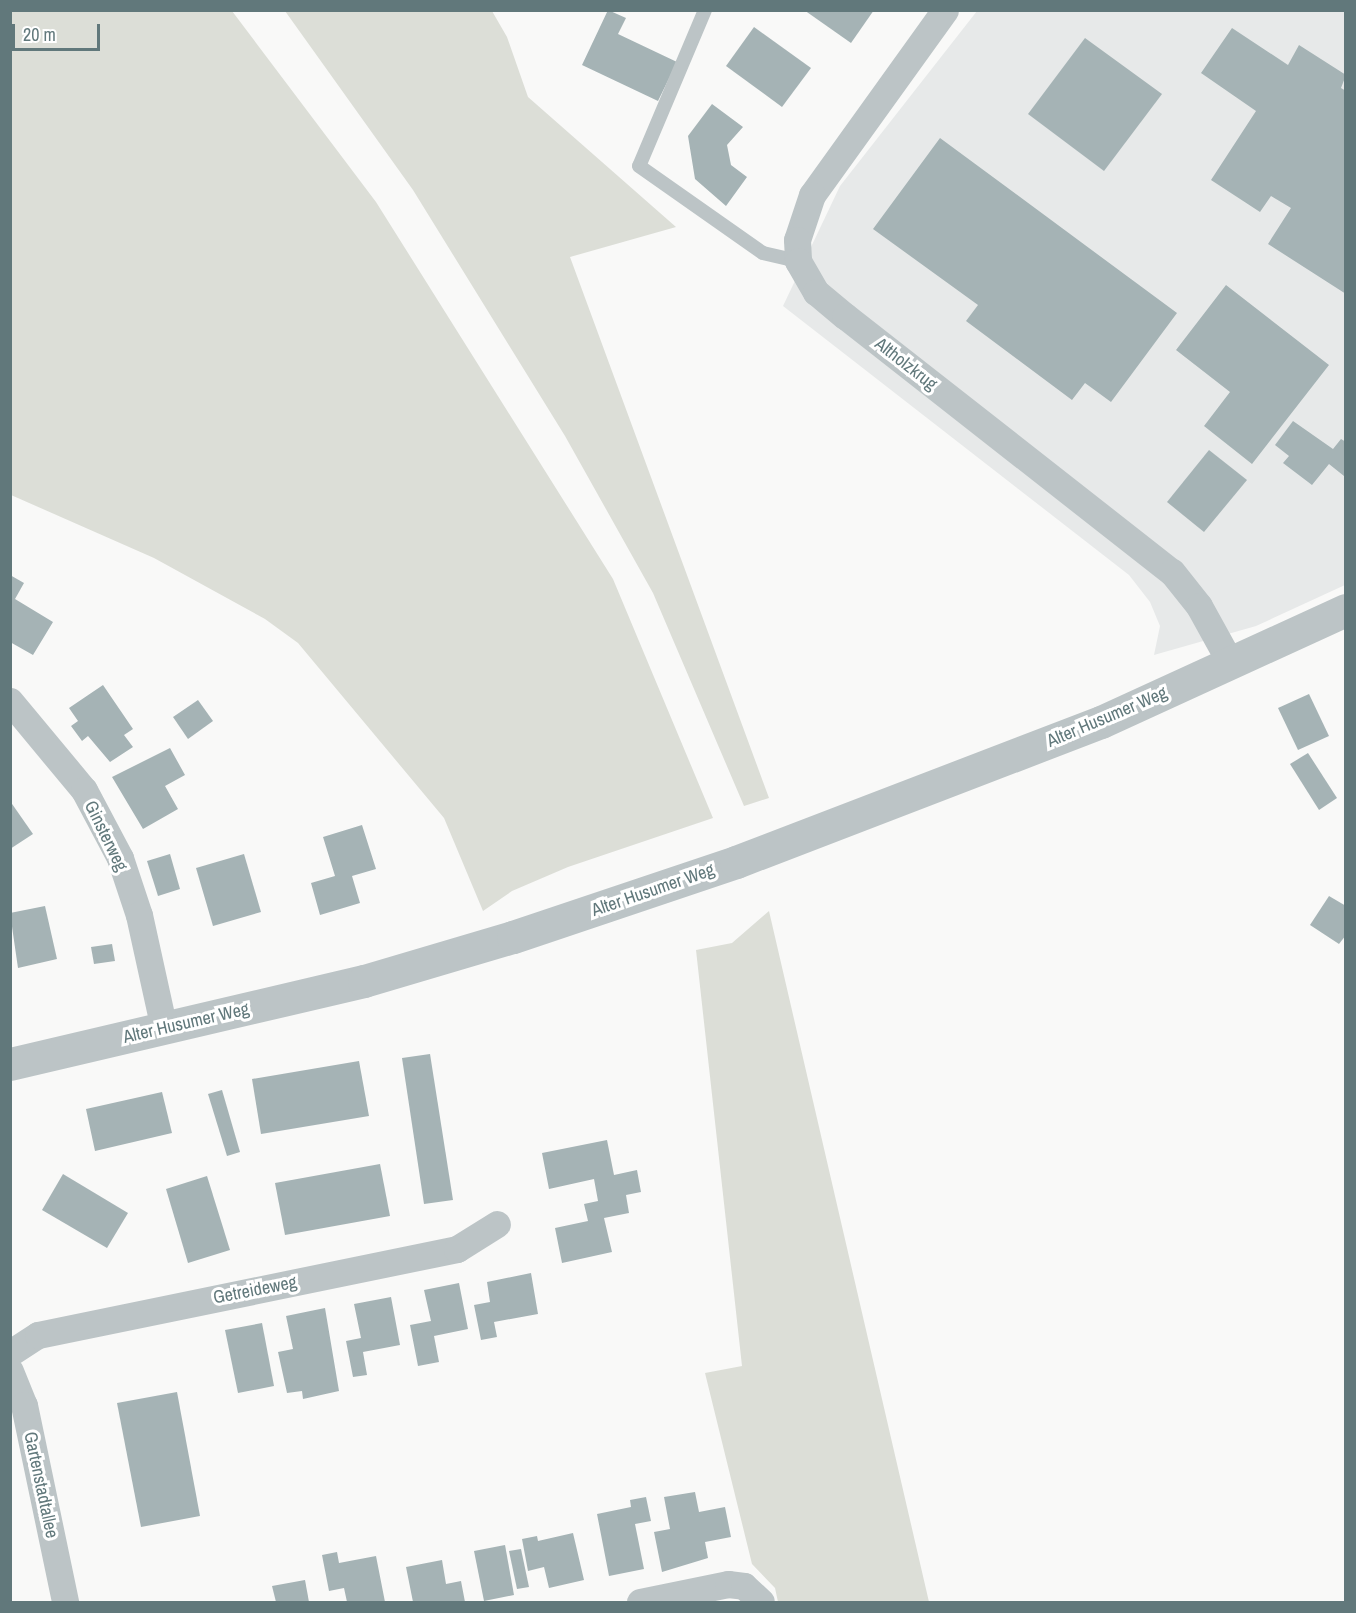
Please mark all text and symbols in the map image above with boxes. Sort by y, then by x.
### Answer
scale bar [15,12,104,50]
text: 20 m [23,22,56,47]
street label: Altholzkrug [871,333,941,395]
street label: Alter Husumer Weg [1044,682,1170,752]
street label: Ginsterweg [80,797,132,875]
street label: Alter Husumer Weg [589,859,717,921]
street label: Alter Husumer Weg [121,998,251,1048]
street label: Getreideweg [211,1271,299,1309]
street label: Gartenstadtallee [19,1430,63,1540]

